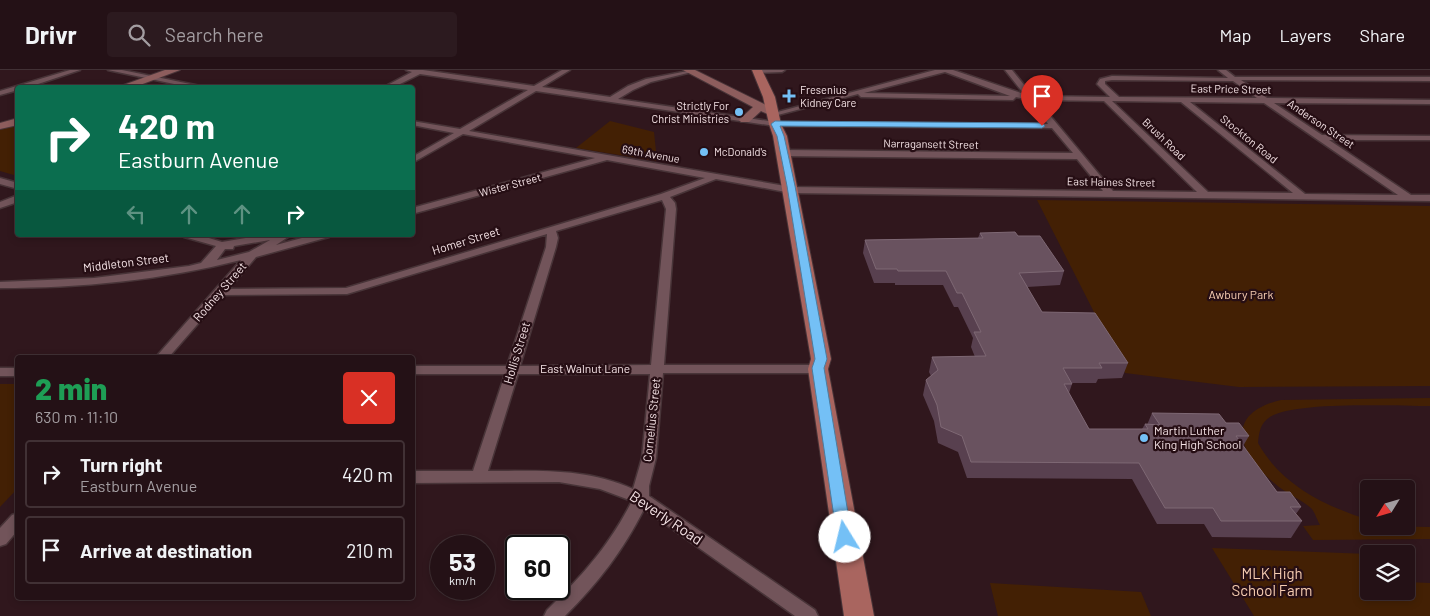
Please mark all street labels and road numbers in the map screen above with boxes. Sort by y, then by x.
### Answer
street label: East Price Street [1190,81,1272,96]
street label: Anderson Street [1285,96,1357,151]
street label: Stockton Road [1218,112,1281,166]
street label: Brush Road [1140,115,1188,162]
street label: Narragansett Street [883,136,979,151]
street label: 69th Avenue [621,142,681,165]
street label: Wister Street [477,170,542,199]
street label: East Haines Street [1067,174,1155,189]
street label: Homer Street [430,223,501,257]
street label: Middleton Street [82,250,170,274]
street label: Rodney Street [190,259,249,324]
street label: Hollis Street [500,320,532,385]
street label: East Walnut Lane [540,361,630,375]
street label: Cornelius Street [640,377,662,462]
street label: Beverly Road [627,486,706,548]

